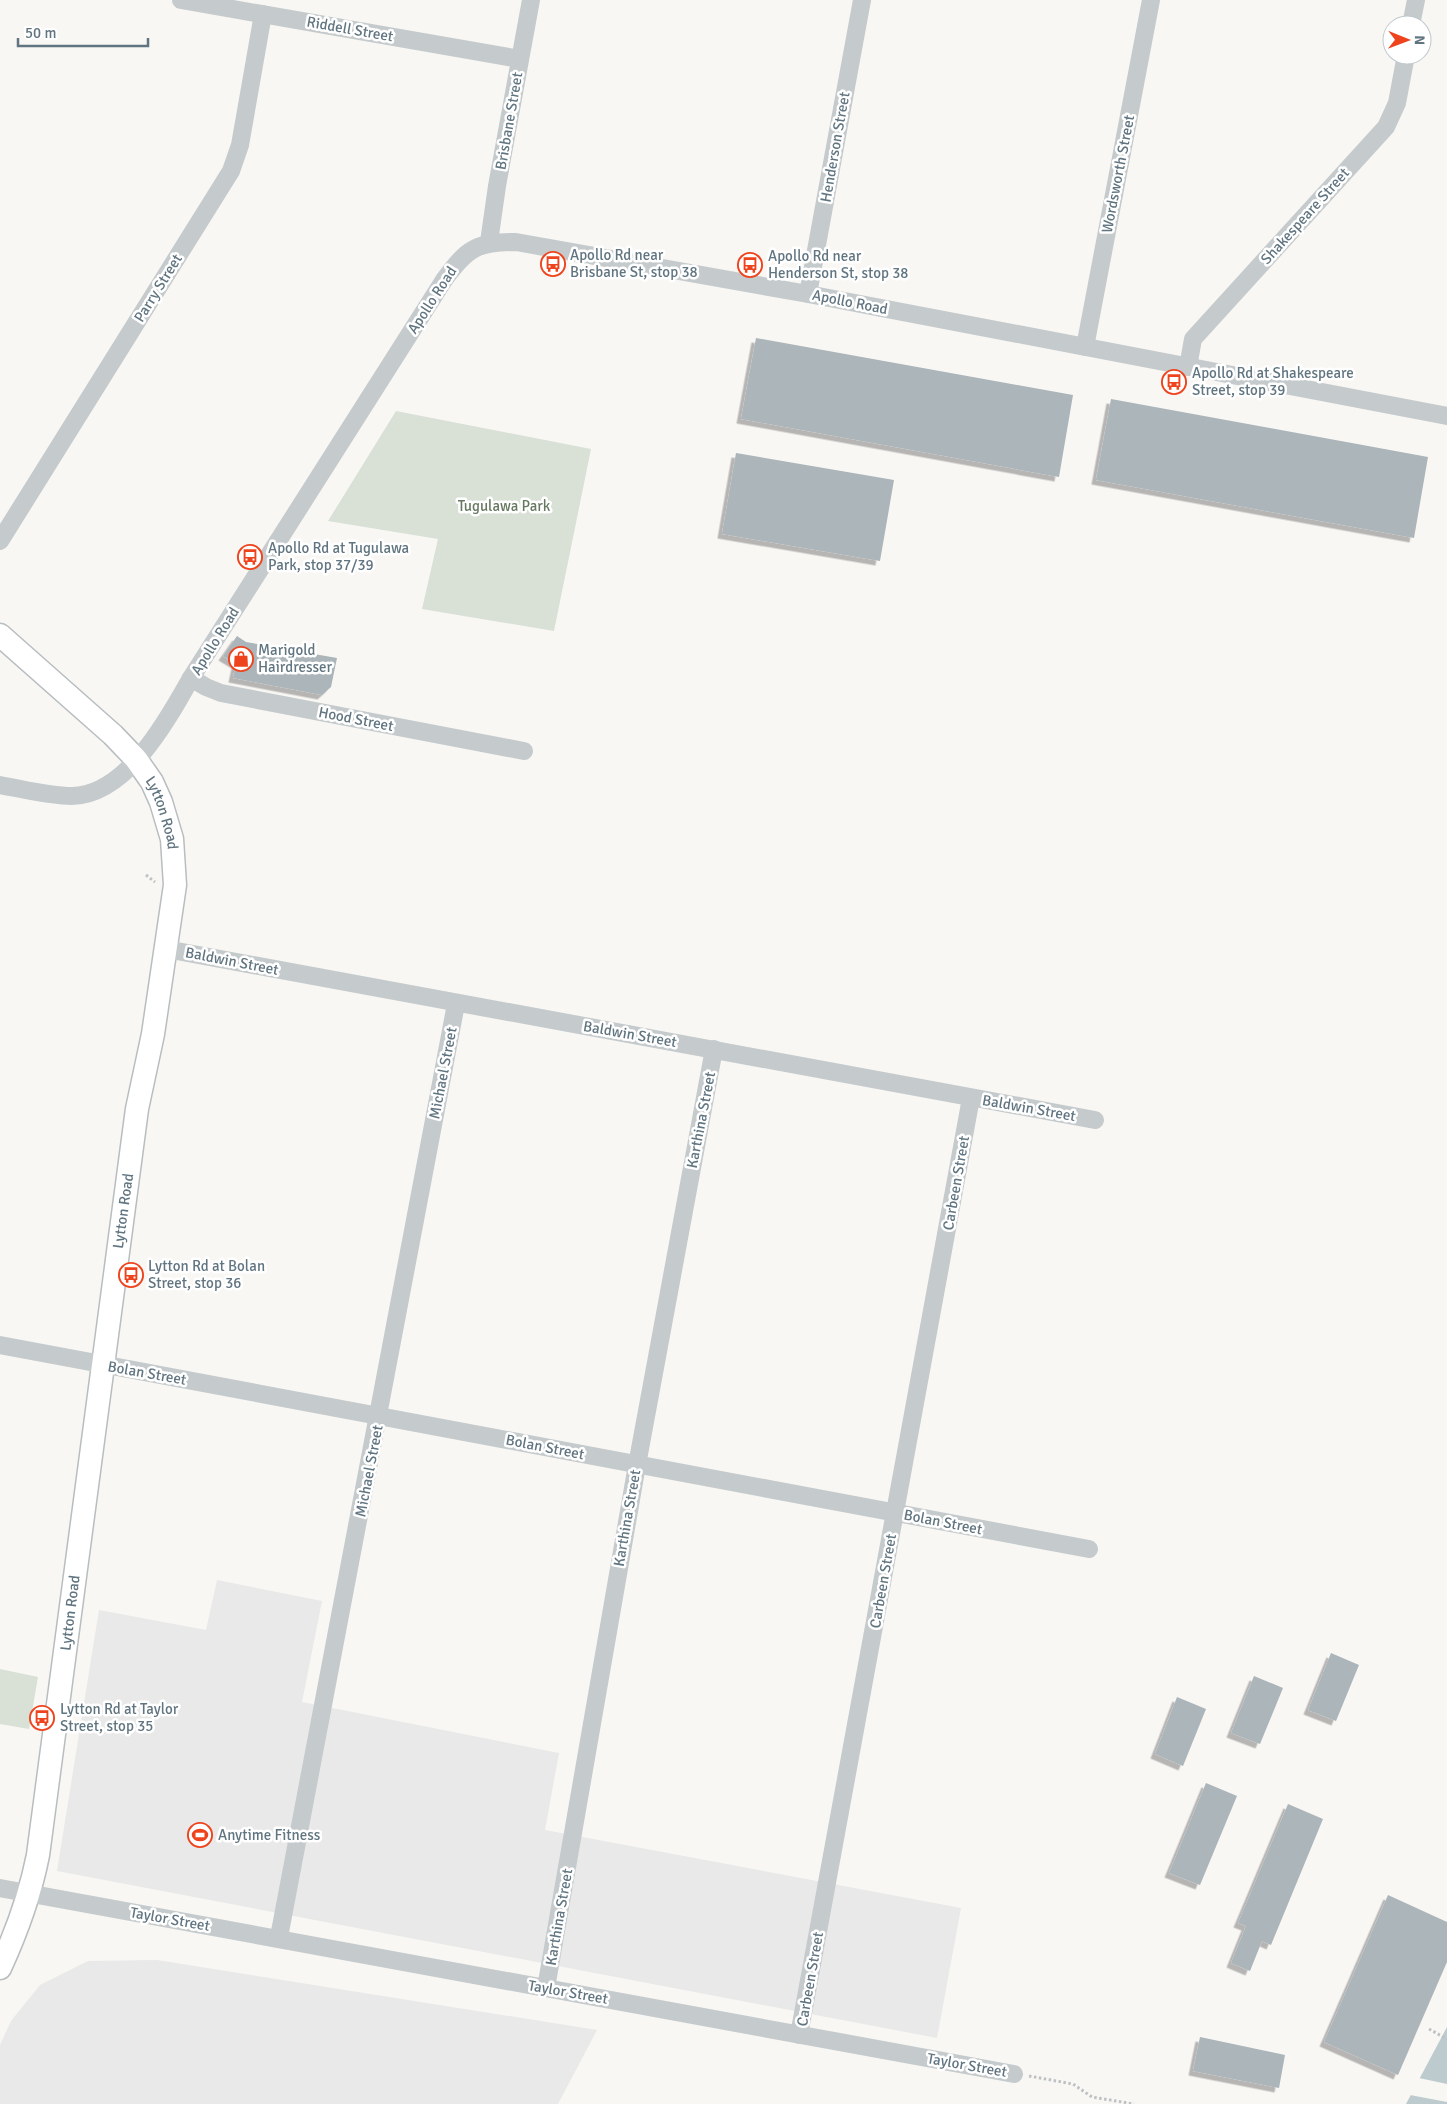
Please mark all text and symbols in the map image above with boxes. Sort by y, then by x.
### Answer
street label: Riddell Street [305,13,395,45]
scale bar [18,15,148,47]
north arrow [1382,15,1432,65]
text: 50 m [25,24,56,42]
text: N [1411,35,1428,45]
street label: Brisbane Street [492,71,526,171]
street label: Henderson Street [816,90,854,204]
street label: Wordsworth Street [1098,113,1138,235]
street label: Shakespeare Street [1257,164,1353,268]
place label: Apollo Rd near Brisbane St, stop 38 [570,246,698,281]
place label: Apollo Rd near Henderson St, stop 38 [768,247,908,282]
street label: Parry Street [130,251,186,325]
bus stop icon: Apollo Rd near Brisbane St, stop 38 [540,251,566,277]
bus stop icon: Apollo Rd near Henderson St, stop 38 [737,252,763,278]
street label: Apollo Road [404,263,460,337]
street label: Apollo Road [811,286,889,318]
place label: Apollo Rd at Shakespeare Street, stop 39 [1192,364,1354,399]
bus stop icon: Apollo Rd at Shakespeare Street, stop 39 [1161,369,1187,395]
park label: Tugulawa Park [458,497,551,515]
place label: Apollo Rd at Tugulawa Park, stop 37/39 [268,539,409,574]
bus stop icon: Apollo Rd at Tugulawa Park, stop 37/39 [237,544,263,570]
street label: Apollo Road [187,604,243,678]
place label: Marigold Hairdresser [258,641,333,676]
shop icon: Marigold Hairdresser [228,646,254,672]
street label: Hood Street [317,703,395,735]
street label: Lytton Road [142,773,182,850]
street label: Baldwin Street [184,943,280,979]
street label: Baldwin Street [582,1017,678,1051]
street label: Michael Street [425,1026,461,1120]
street label: Karthina Street [683,1070,719,1170]
street label: Baldwin Street [981,1091,1077,1125]
street label: Carbeen Street [939,1134,973,1232]
street label: Lytton Road [109,1172,137,1250]
place label: Lytton Rd at Bolan Street, stop 36 [148,1257,265,1292]
bus stop icon: Lytton Rd at Bolan Street, stop 36 [118,1262,144,1288]
street label: Bolan Street [106,1357,188,1389]
street label: Michael Street [351,1424,387,1518]
street label: Bolan Street [504,1431,586,1463]
street label: Karthina Street [610,1468,644,1568]
street label: Bolan Street [902,1506,984,1538]
street label: Carbeen Street [866,1532,900,1630]
street label: Lytton Road [56,1574,84,1652]
place label: Lytton Rd at Taylor Street, stop 35 [60,1700,179,1735]
bus stop icon: Lytton Rd at Taylor Street, stop 35 [29,1705,55,1731]
sports icon: Anytime Fitness [187,1822,213,1848]
place label: Anytime Fitness [218,1826,321,1844]
street label: Karthina Street [542,1867,576,1967]
street label: Taylor Street [129,1903,211,1935]
street label: Carbeen Street [793,1930,827,2028]
street label: Taylor Street [527,1976,609,2008]
street label: Taylor Street [926,2049,1008,2081]

